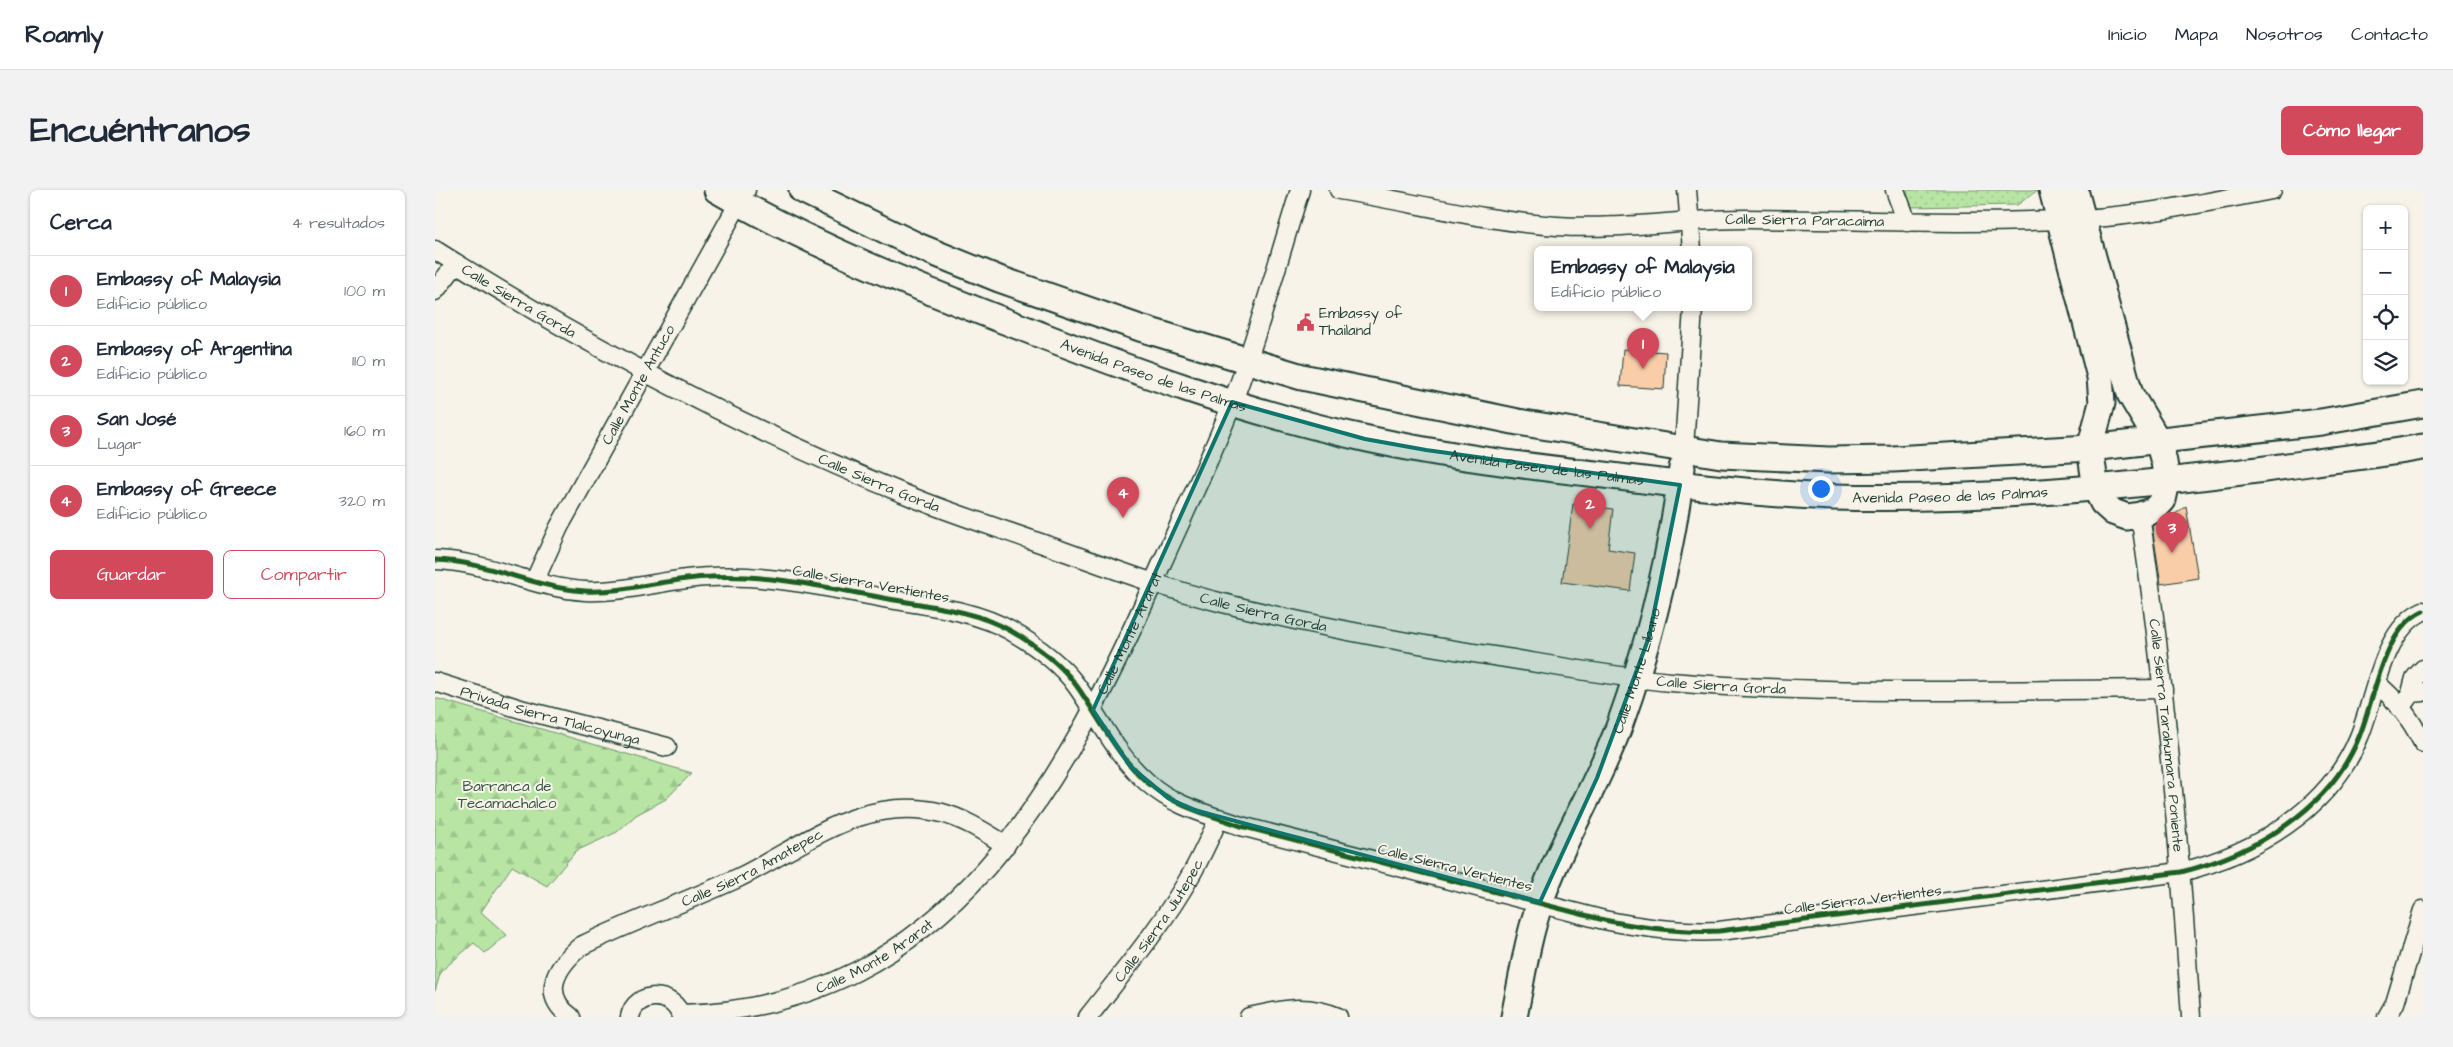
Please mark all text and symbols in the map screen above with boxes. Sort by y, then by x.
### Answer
text: Roamly [25,18,103,52]
text: Inicio [2108,22,2147,47]
text: Mapa [2175,22,2218,47]
text: Nosotros [2246,22,2323,47]
text: Contacto [2351,22,2428,47]
text: Encuéntranos [30,106,251,155]
button: Cómo llegar [2281,106,2423,155]
map controls [2363,205,2408,385]
button: + [2363,205,2408,250]
text: Cerca [50,208,112,237]
street label: Calle Sierra Paracaima [1725,208,1885,232]
text: 4 resultados [292,212,385,234]
popup [1534,246,1752,311]
button: − [2363,250,2408,295]
text: Embassy of Malaysia [1551,254,1735,281]
street label: Calle Sierra Gorda [458,259,580,343]
text: Embassy of Malaysia [97,266,281,293]
text: 1 [65,280,67,302]
text: 100 m [344,280,385,302]
text: Edificio público [1551,281,1661,303]
text: Edificio público [97,293,207,315]
button: locate [2363,295,2408,340]
place label: Embassy of Thailand [1319,303,1402,341]
public building icon: Embassy of Thailand [1295,312,1315,332]
street label: Calle Monte Antuco [596,320,680,449]
pin: 1 [1627,328,1659,369]
street label: Avenida Paseo de las Palmas [1057,333,1250,417]
text: Embassy of Argentina [97,336,292,363]
button: layers [2363,340,2408,385]
text: 2 [61,350,71,372]
text: 110 m [352,350,385,372]
text: Edificio público [97,363,207,385]
text: San José [97,406,177,433]
text: 3 [62,420,70,442]
text: 160 m [344,420,385,442]
text: Lugar [97,433,141,455]
street label: Avenida Paseo de las Palmas [1448,444,1646,491]
street label: Calle Sierra Gorda [815,448,943,518]
text: Embassy of Greece [97,476,277,503]
your location [1808,476,1834,502]
pin: 4 [1107,477,1139,518]
street label: Avenida Paseo de las Palmas [1852,481,2049,508]
pin: 2 [1574,488,1606,529]
text: 4 [61,490,71,512]
text: 320 m [339,490,385,512]
text: Edificio público [97,503,207,525]
pin: 3 [2156,512,2188,553]
button: Guardar [50,550,213,599]
button: Compartir [223,550,385,599]
street label: Calle Sierra Vertientes [791,560,951,608]
street label: Calle Monte Ararat [1091,568,1167,698]
street label: Calle Sierra Gorda [1198,587,1329,637]
street label: Calle Monte Líbano [1607,605,1666,736]
street label: Calle Sierra Tarahumara Poniente [2144,618,2189,853]
street label: Calle Sierra Gorda [1655,670,1787,699]
street label: Privada Sierra Tlalcoyunga [458,680,643,750]
park label: Barranca de Tecamachalco [458,776,557,814]
street label: Calle Sierra Amatepec [678,823,827,912]
street label: Calle Sierra Vertientes [1375,839,1535,898]
street label: Calle Sierra Jiutepec [1109,854,1209,987]
street label: Calle Sierra Vertientes [1783,880,1944,920]
street label: Calle Monte Ararat [813,914,938,999]

